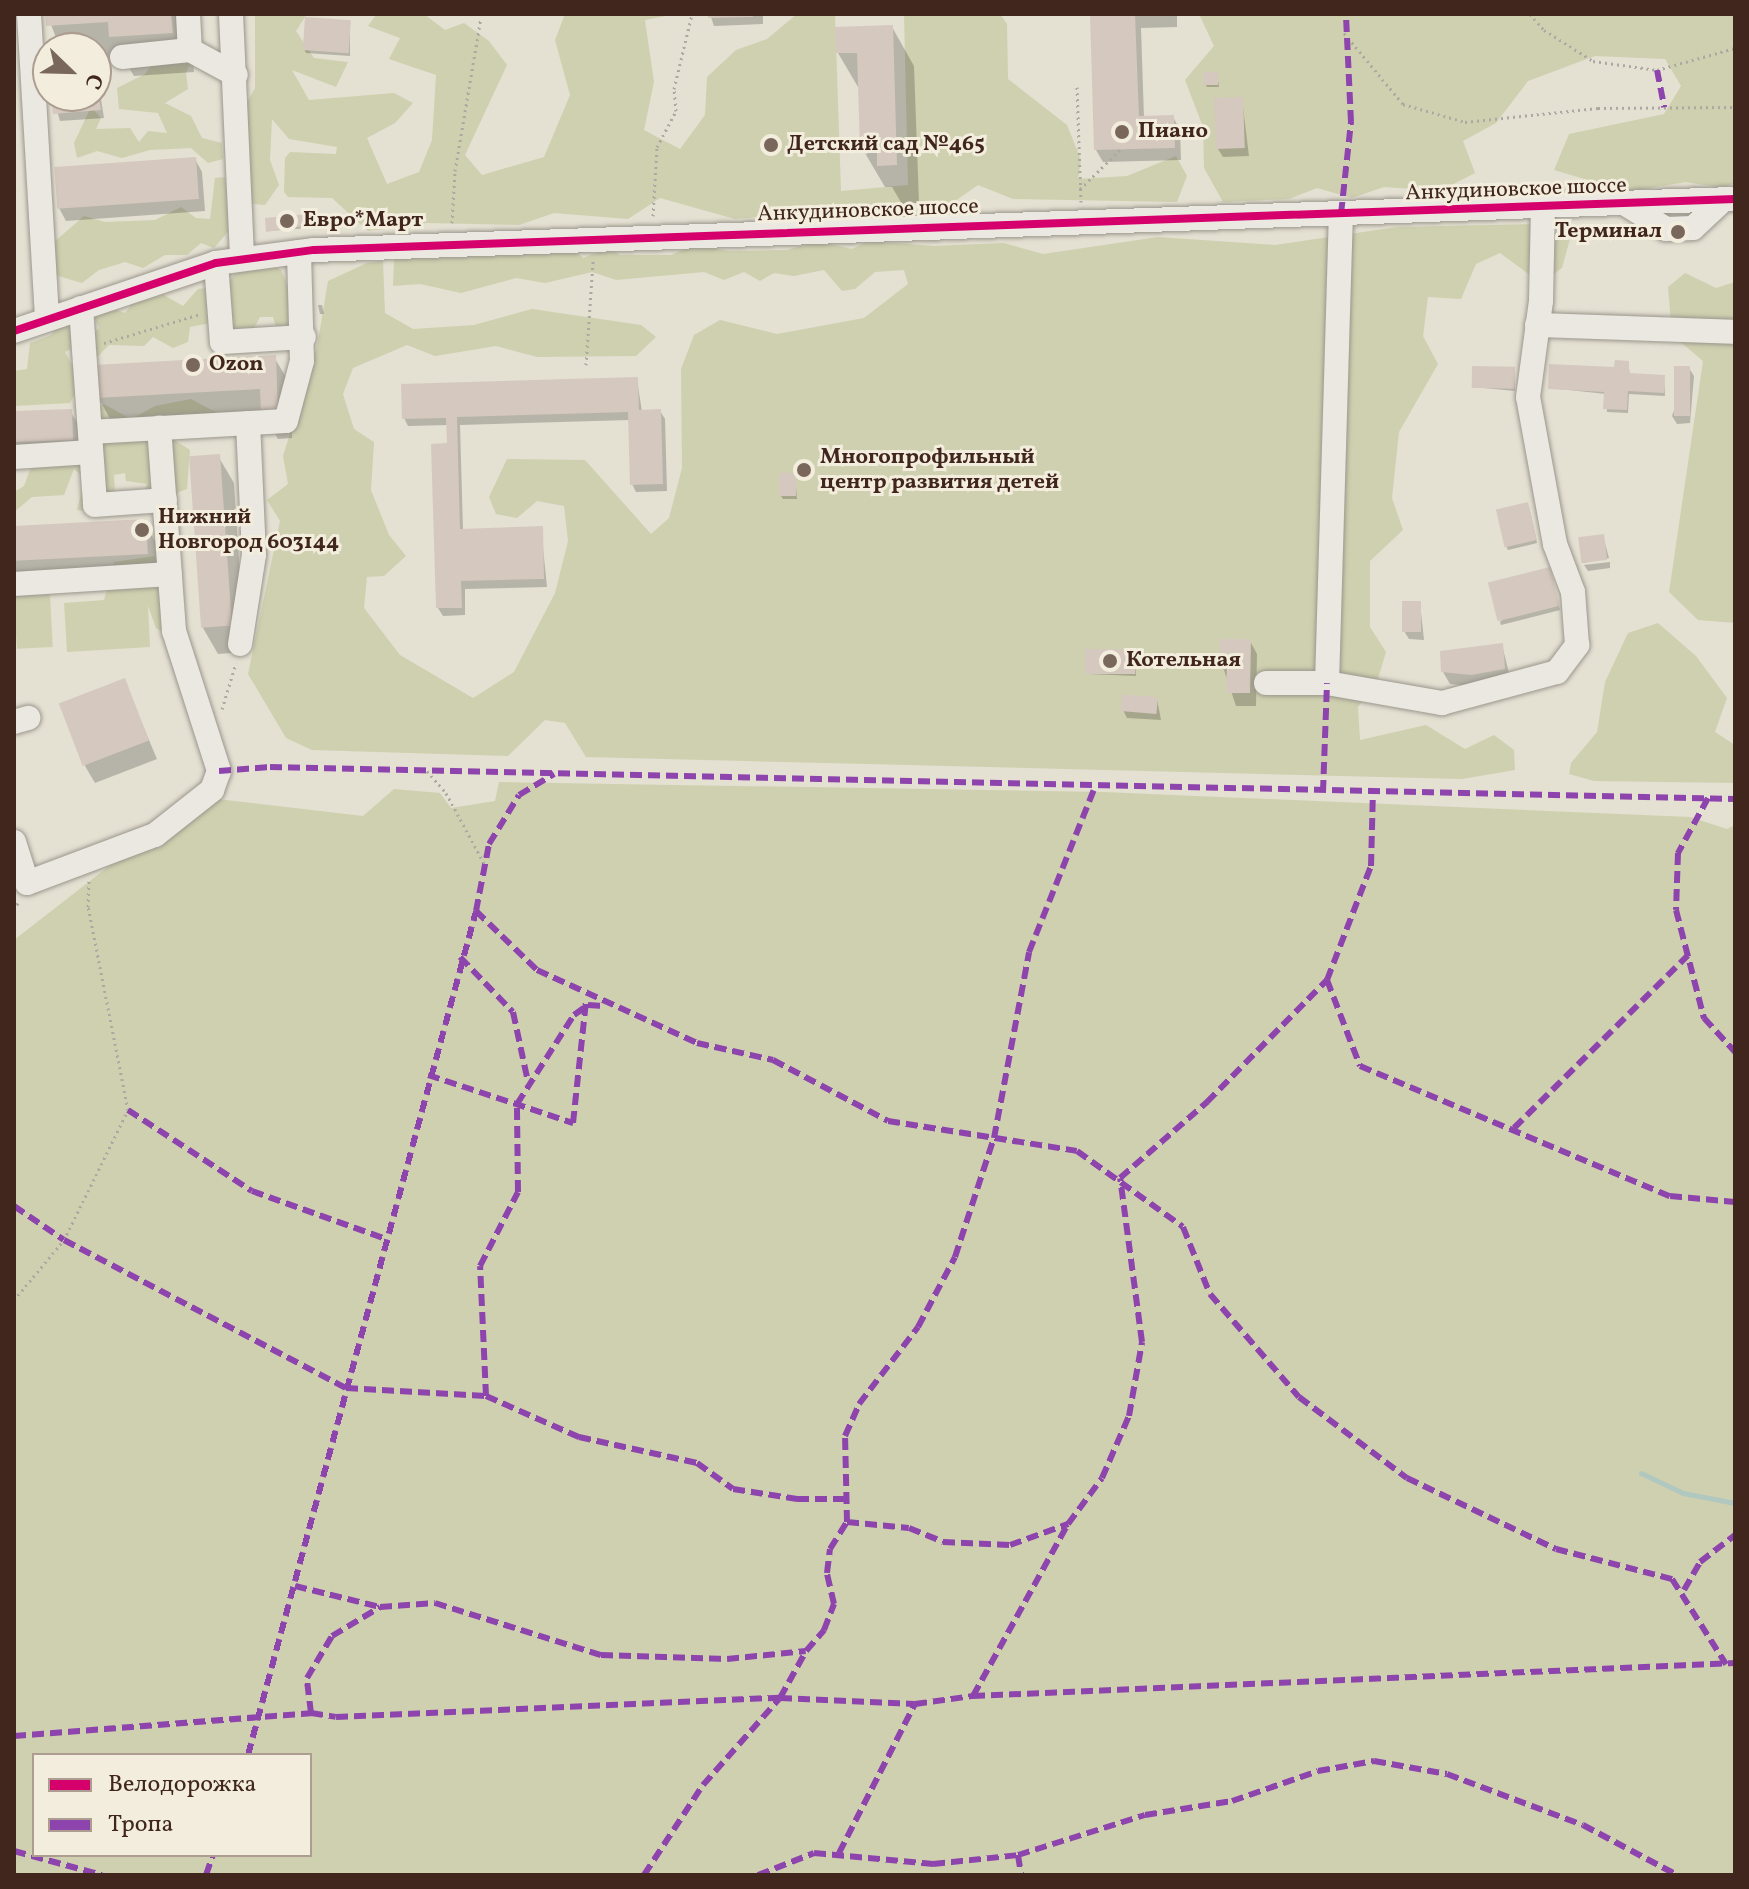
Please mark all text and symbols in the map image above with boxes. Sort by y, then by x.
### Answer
north arrow [32,32,112,112]
text: С [76,68,110,93]
place label: Пиано [1138,119,1208,145]
marker: Пиано [1113,123,1131,141]
place label: Детский сад №465 [787,132,985,158]
marker: Детский сад №465 [762,136,780,154]
street label: Анкудиновское шоссе [1405,173,1627,207]
street label: Анкудиновское шоссе [757,194,979,228]
place label: Евро*Март [303,208,423,234]
marker: Евро*Март [278,212,296,230]
place label: Терминал [1555,219,1662,245]
marker: Терминал [1669,223,1687,241]
place label: Ozon [209,352,264,378]
marker: Ozon [184,356,202,374]
place label: Многопрофильный центр развития детей [820,444,1059,496]
marker: Многопрофильный центр развития детей [795,461,813,479]
place label: Нижний Новгород 603144 [158,504,339,556]
marker: Нижний Новгород 603144 [133,521,151,539]
place label: Котельная [1126,648,1241,674]
marker: Котельная [1101,652,1119,670]
legend [32,1753,312,1857]
text: Велодорожка [108,1768,256,1802]
text: Тропа [108,1808,174,1842]

